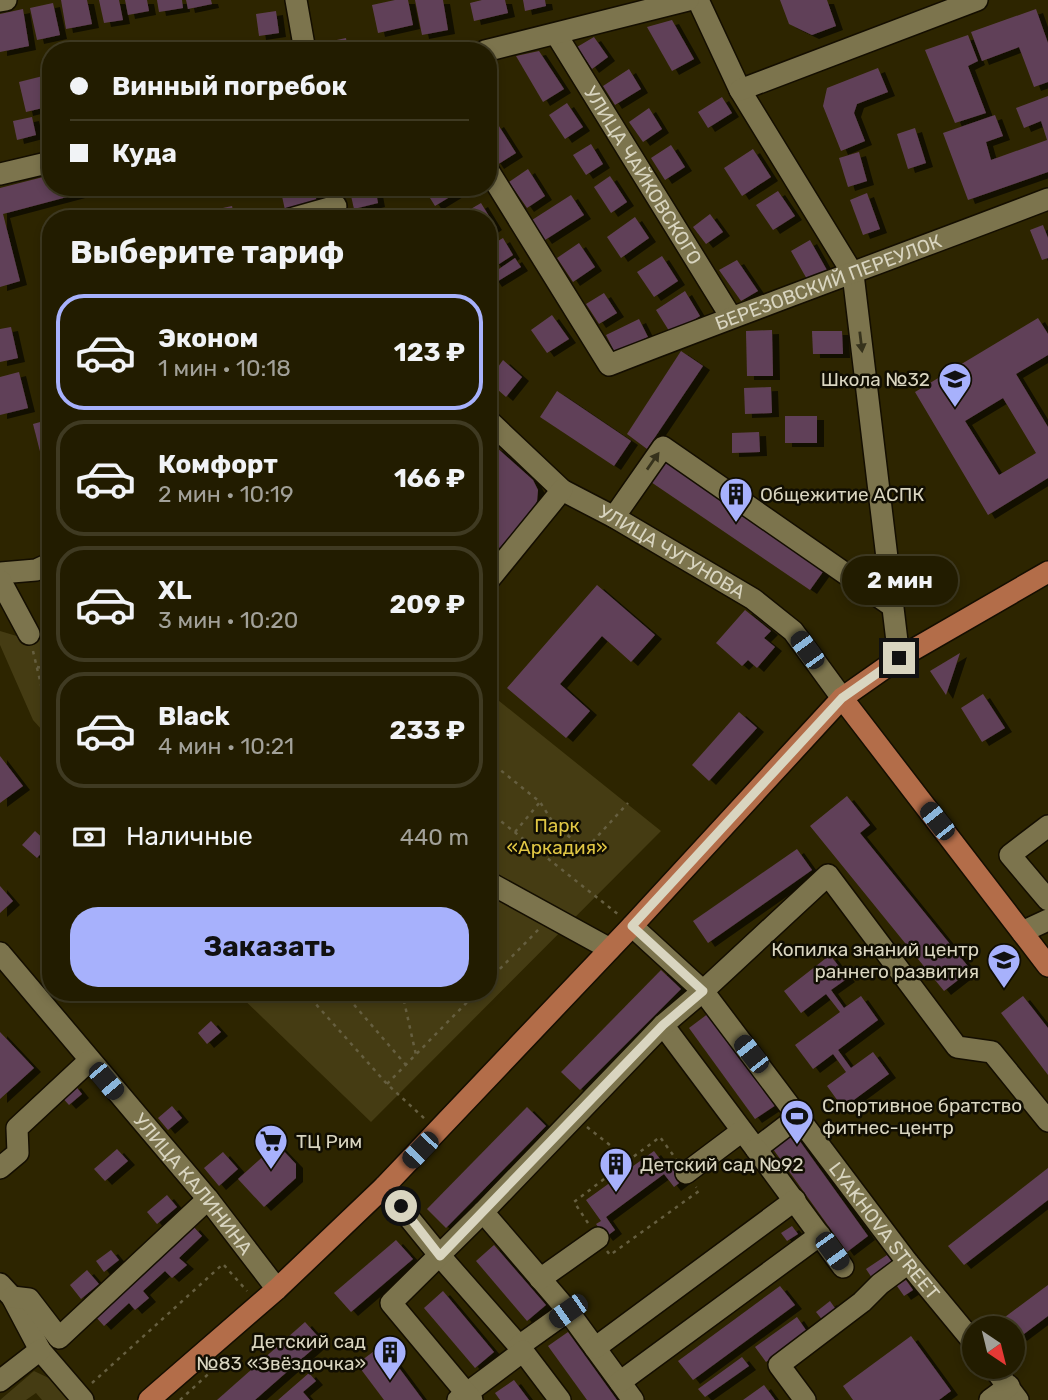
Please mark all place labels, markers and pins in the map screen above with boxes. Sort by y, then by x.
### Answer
school or university icon: Школа №32 [936,360,974,409]
place label: Школа №32 [821,368,930,391]
building icon: Общежитие АСПК [717,475,755,524]
place label: Общежитие АСПК [760,483,924,506]
place label: Копилка знаний центр раннего развития [771,938,979,983]
school or university icon: Копилка знаний центр раннего развития [985,941,1023,990]
place label: Спортивное братство фитнес-центр [822,1094,1022,1139]
sports icon: Спортивное братство фитнес-центр [778,1097,816,1146]
supermarket icon: ТЦ Рим [252,1122,290,1171]
place label: ТЦ Рим [296,1130,362,1153]
building icon: Детский сад №92 [597,1145,635,1194]
place label: Детский сад №92 [640,1153,804,1176]
place label: Детский сад №83 «Звёздочка» [197,1330,366,1375]
building icon: Детский сад №83 «Звёздочка» [371,1333,409,1382]

